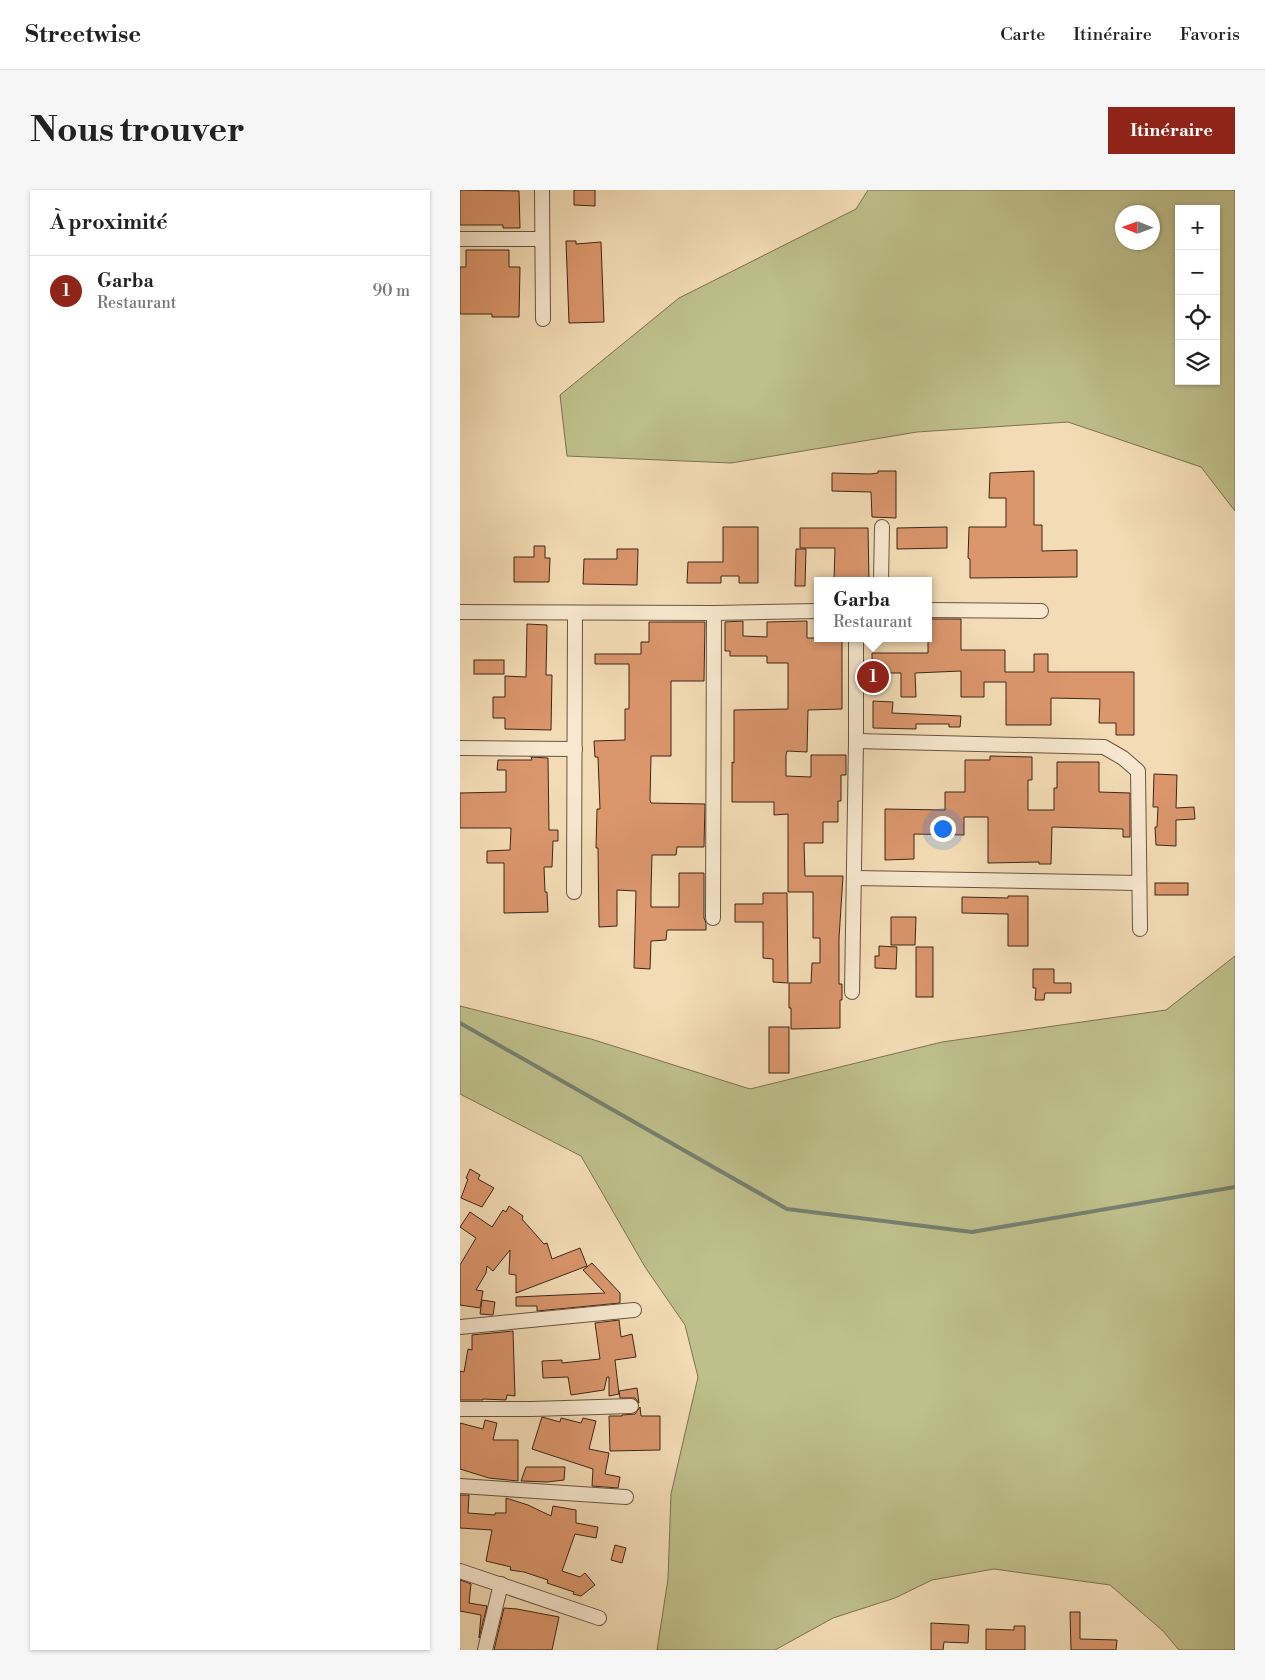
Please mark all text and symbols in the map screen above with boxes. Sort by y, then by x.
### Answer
text: Streetwise [25,20,141,50]
text: Carte [1000,23,1045,46]
text: Itinéraire [1073,23,1152,46]
text: Favoris [1180,23,1240,46]
button: Itinéraire [1108,107,1235,154]
text: Nous trouver [30,109,245,152]
north arrow [1115,205,1160,250]
map controls [1175,205,1220,385]
button: + [1175,205,1220,250]
text: À proximité [50,210,167,236]
button: − [1175,250,1220,295]
text: Garba [97,269,154,293]
text: 1 [62,281,70,301]
text: 90 m [372,281,410,301]
text: Restaurant [97,293,176,313]
button: locate [1175,295,1220,340]
button: layers [1175,340,1220,385]
popup [814,577,932,642]
text: Garba [833,588,890,612]
text: Restaurant [833,612,913,632]
pin: 1 [857,658,889,696]
your location [930,816,956,842]

